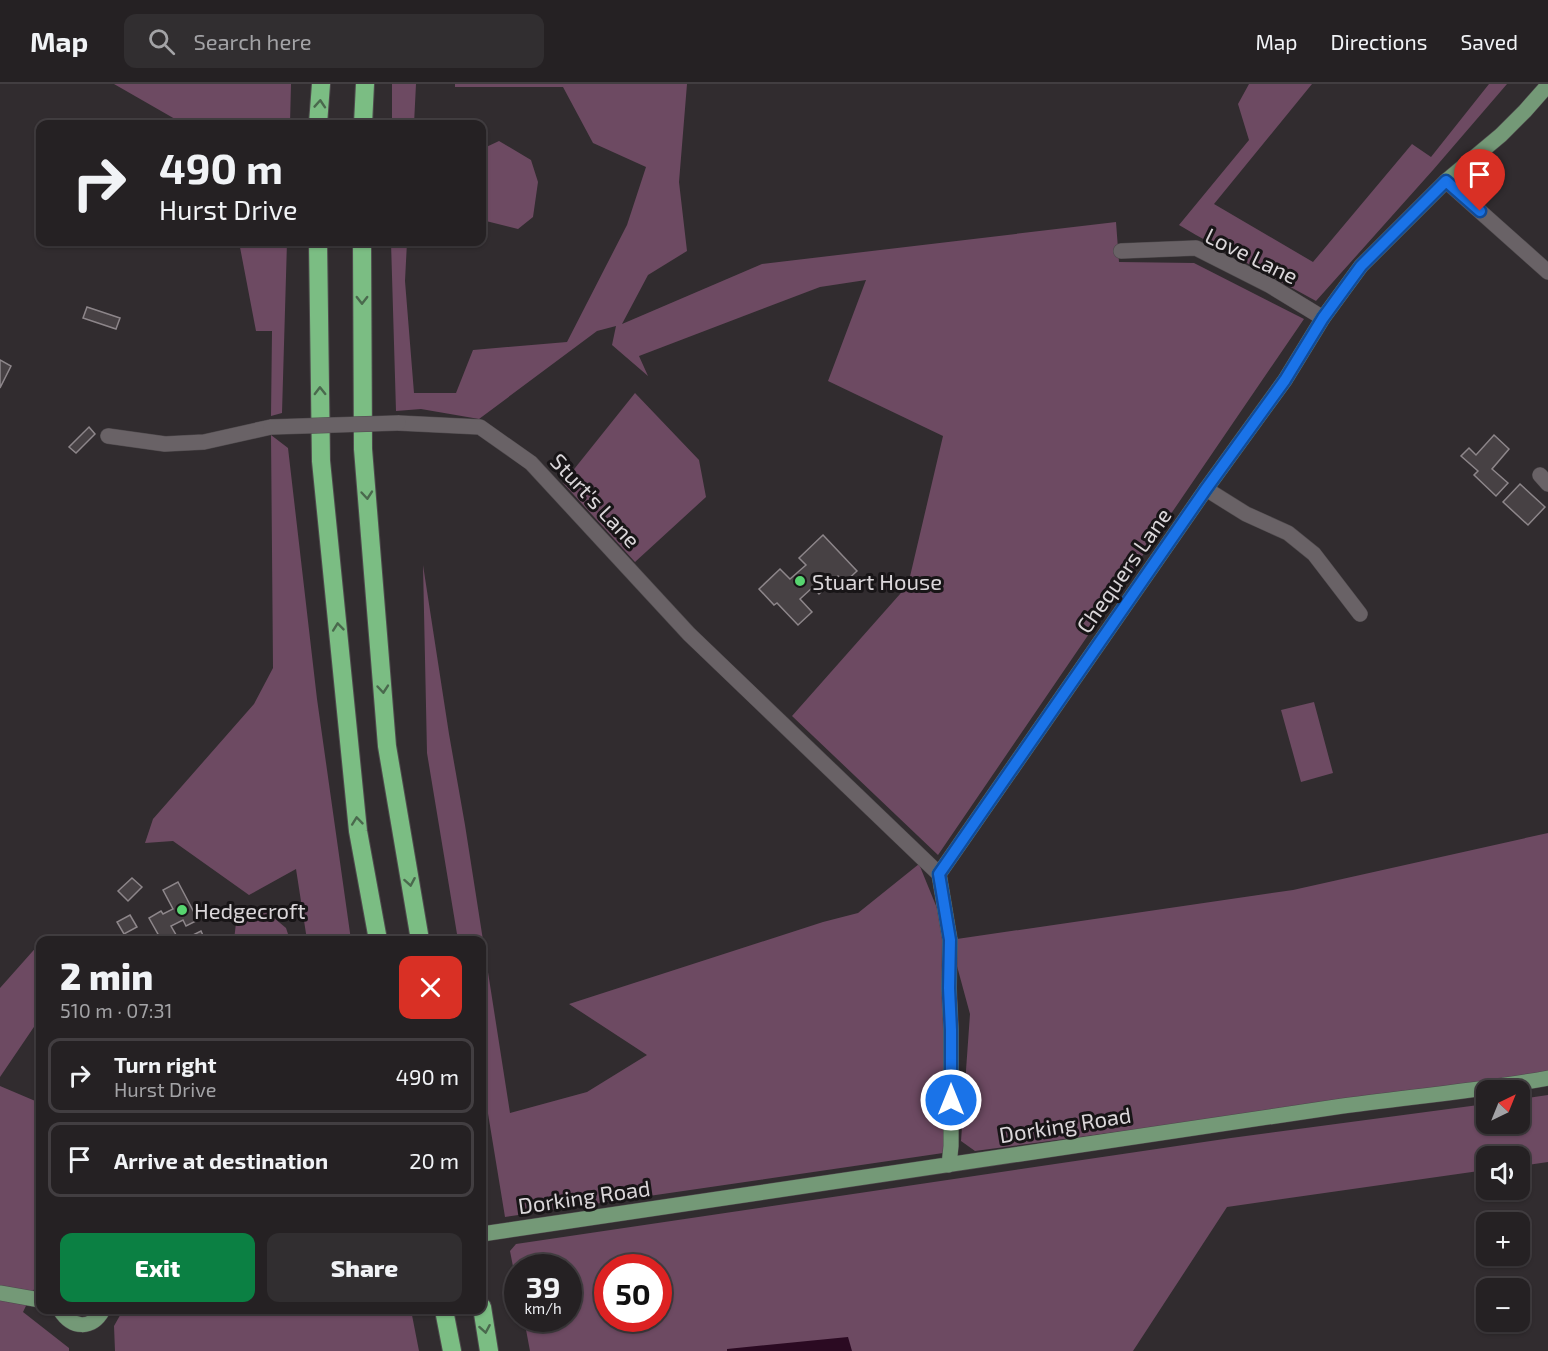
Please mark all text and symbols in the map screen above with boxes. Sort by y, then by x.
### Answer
search box [124,14,544,68]
text: Map [30,24,88,58]
icon: search [145,25,178,58]
text: Search here [193,28,312,54]
text: Map [1255,29,1298,54]
text: Directions [1331,29,1427,54]
text: Saved [1460,29,1518,54]
one-way arrow [313,100,326,109]
text: 490 m [159,142,283,192]
icon: right [60,144,138,222]
pin [1454,149,1505,211]
icon: arrive [1463,158,1496,191]
text: Hurst Drive [159,193,297,225]
street label: Love Lane [1201,221,1303,289]
one-way arrow [356,295,368,304]
one-way arrow [314,386,326,395]
street label: Sturt's Lane [546,448,646,552]
one-way arrow [360,490,373,499]
street label: Chequers Lane [1070,502,1176,638]
place label: Stuart House [812,568,942,594]
marker: Stuart House [793,574,807,588]
one-way arrow [332,622,345,631]
one-way arrow [376,685,389,694]
one-way arrow [351,816,364,825]
one-way arrow [403,877,416,887]
place label: Hedgecroft [194,897,306,923]
marker: Hedgecroft [175,903,189,917]
text: 2 min [60,954,153,997]
button: close [399,956,462,1019]
text: 510 m · 07:31 [60,998,172,1022]
text: Turn right [114,1051,216,1077]
icon: right [63,1059,96,1092]
text: 490 m [395,1063,459,1089]
position arrow [919,1068,983,1132]
text: Hurst Drive [114,1077,217,1101]
north arrow [1476,1080,1530,1134]
map controls [1476,1080,1530,1332]
street label: Dorking Road [997,1101,1133,1147]
icon: arrive [63,1143,96,1176]
button: sound [1476,1146,1530,1200]
text: Arrive at destination [114,1147,328,1173]
text: 20 m [409,1147,459,1173]
street label: Dorking Road [516,1174,652,1218]
button: + [1476,1212,1530,1266]
button: Exit [60,1233,255,1302]
button: Share [267,1233,462,1302]
speed limit sign: 50 [594,1254,672,1332]
text: 39 [526,1268,560,1304]
button: − [1476,1278,1530,1332]
text: km/h [524,1299,562,1317]
one-way arrow [478,1324,491,1334]

